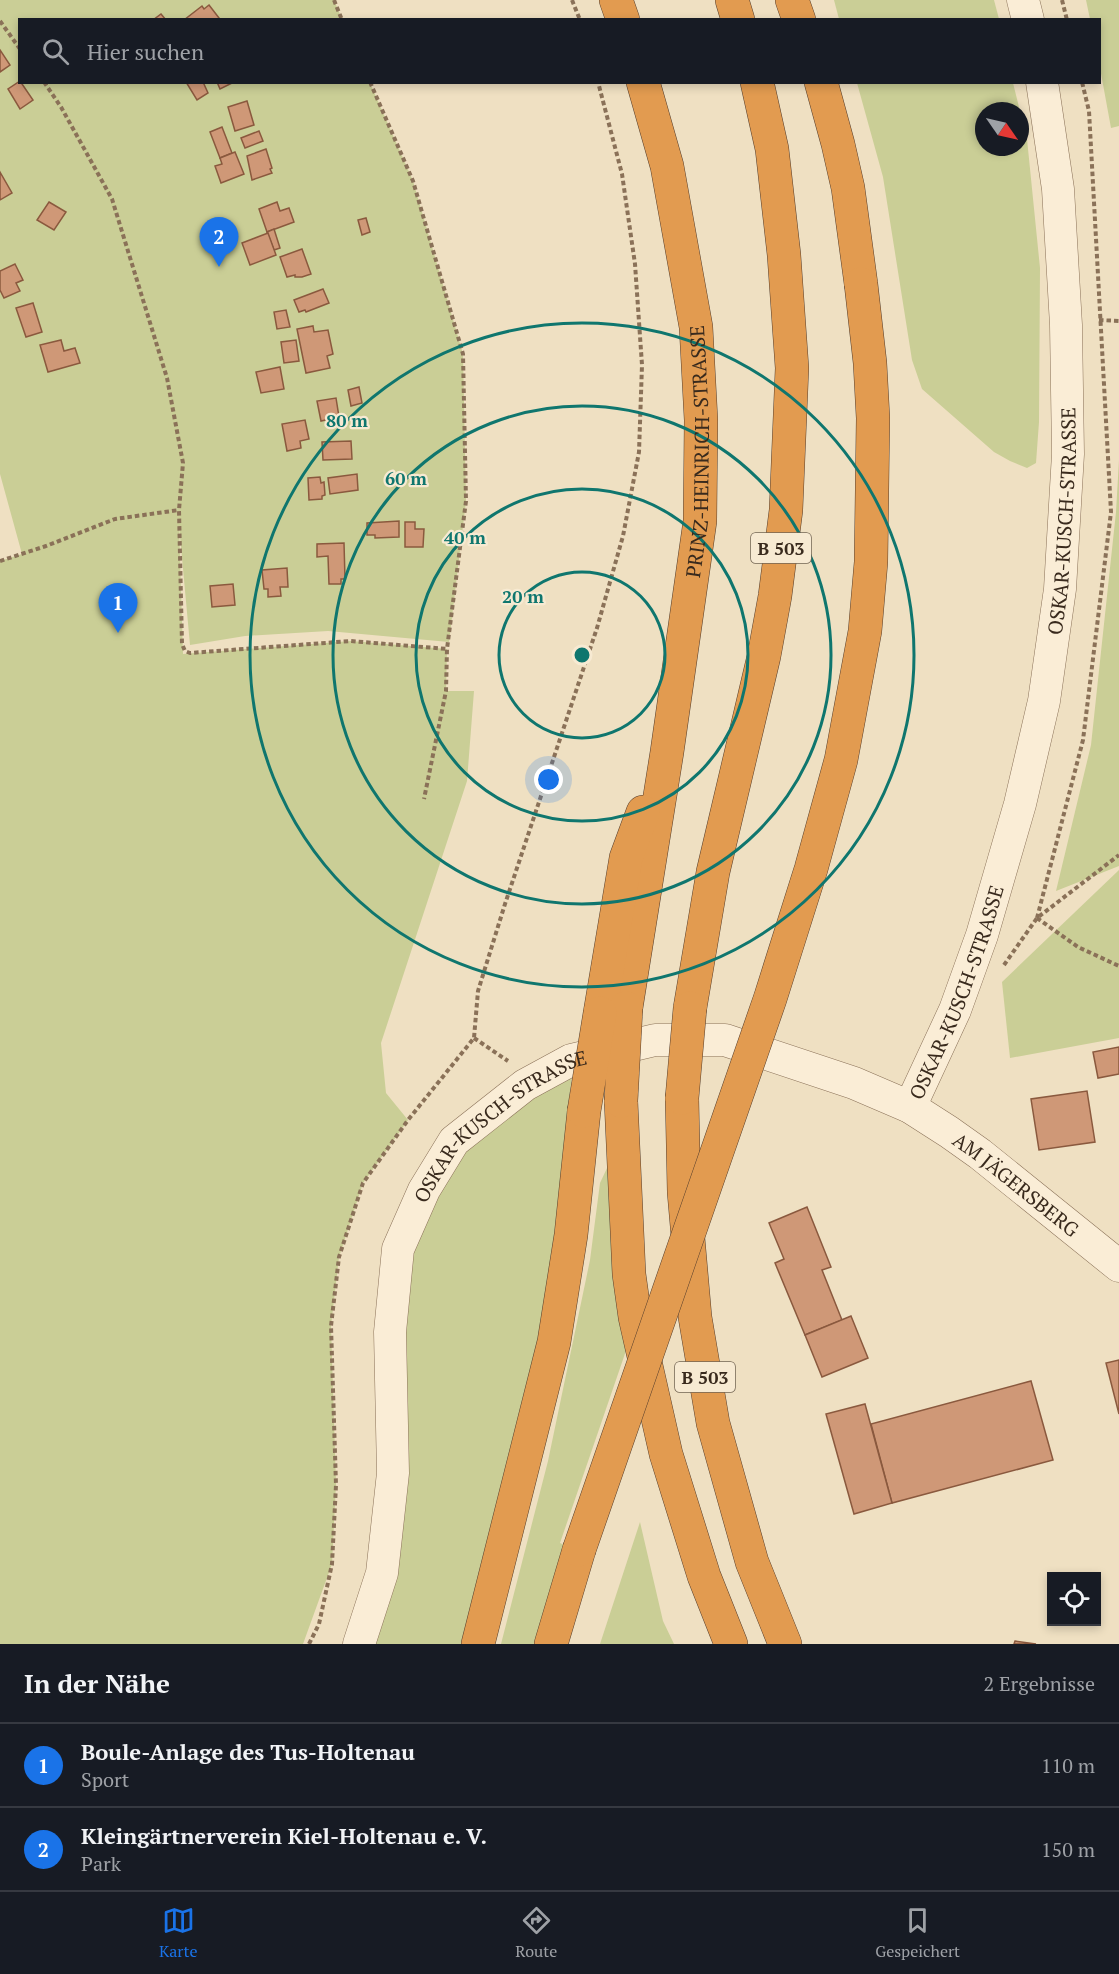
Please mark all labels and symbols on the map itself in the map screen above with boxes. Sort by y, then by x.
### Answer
north arrow [975,102,1029,156]
pin: 2 [200,218,238,267]
street label: PRINZ-HEINRICH-STRASSE [679,325,715,579]
street label: OSKAR-KUSCH-STRASSE [1040,407,1081,636]
text: 80 m [326,408,368,432]
text: 60 m [385,466,427,490]
text: 40 m [444,525,486,549]
road number: B 503 [751,533,811,563]
pin: 1 [98,584,138,633]
text: 20 m [502,584,544,608]
centre of rings [572,645,592,665]
your location [534,765,563,794]
street label: OSKAR-KUSCH-STRASSE [902,882,1009,1104]
street label: OSKAR-KUSCH-STRASSE [407,1043,589,1207]
street label: AM JÄGERSBERG [948,1126,1085,1243]
road number: B 503 [675,1362,735,1392]

